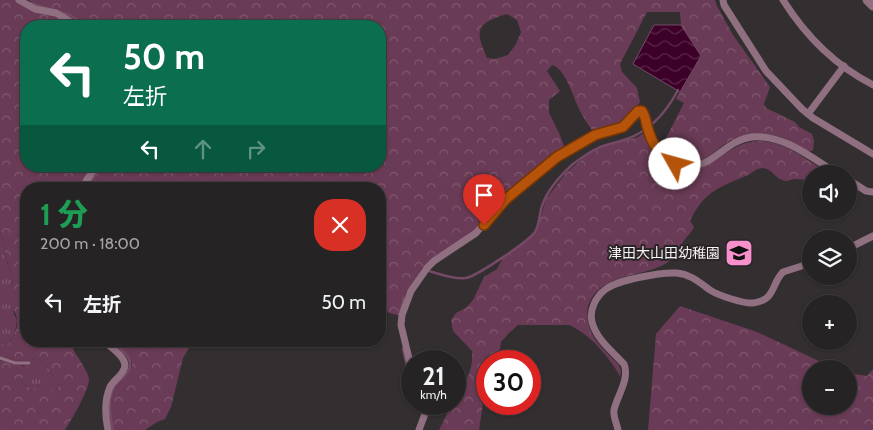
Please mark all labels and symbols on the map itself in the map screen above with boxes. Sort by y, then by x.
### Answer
position arrow [648,137,700,189]
pin [463,174,505,225]
school or university icon: 津田大山田幼稚園 [724,238,754,268]
place label: 津田大山田幼稚園 [608,244,720,262]
speed limit sign: 30 [476,350,541,415]

